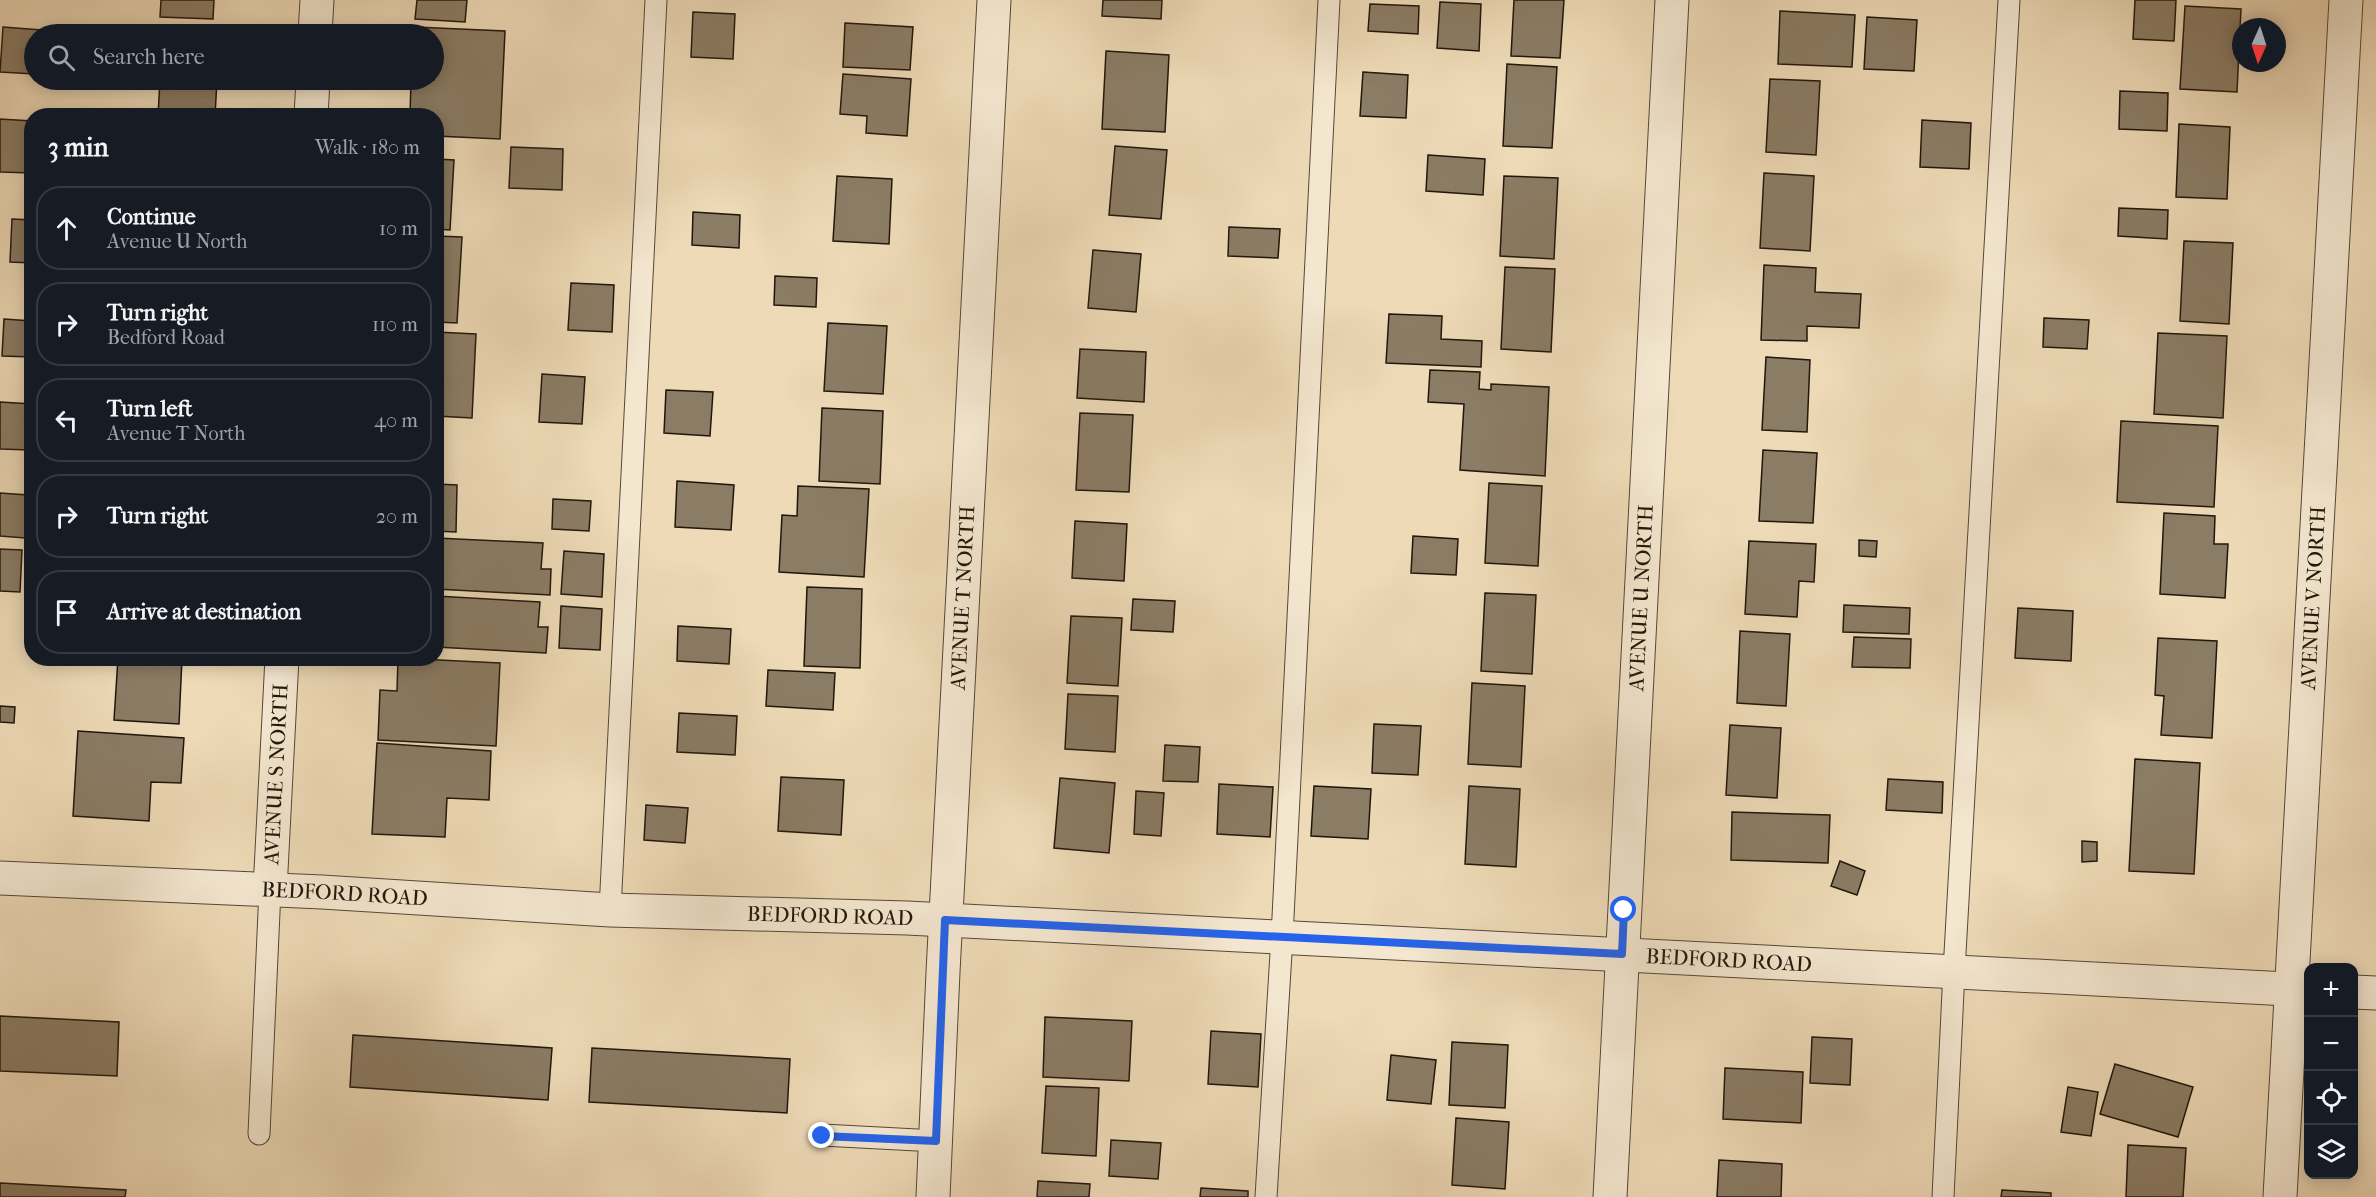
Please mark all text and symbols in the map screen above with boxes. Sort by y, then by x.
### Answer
north arrow [2232,18,2286,72]
search box [24,24,444,90]
icon: search [45,41,78,74]
text: Search here [93,44,205,70]
text: 3 min [48,132,109,163]
text: Walk · 180 m [315,136,420,159]
text: Continue [107,204,196,230]
icon: ahead [50,212,83,245]
text: 10 m [379,217,418,240]
text: Avenue U North [107,230,247,253]
text: Turn right [107,300,208,326]
icon: right [50,308,83,341]
text: 110 m [372,313,418,336]
text: Bedford Road [107,326,225,349]
text: Turn left [107,396,193,422]
icon: left [50,404,83,437]
text: 40 m [374,409,418,432]
text: Avenue T North [107,422,245,445]
icon: right [50,500,83,533]
text: Turn right [107,503,208,529]
street label: AVENUE U NORTH [1624,504,1658,693]
text: 20 m [376,505,418,528]
street label: AVENUE T NORTH [946,505,979,692]
street label: AVENUE V NORTH [2296,505,2330,692]
icon: arrive [50,596,83,629]
text: Arrive at destination [107,599,301,625]
street label: AVENUE S NORTH [259,683,293,866]
street label: BEDFORD ROAD [261,877,428,911]
route start [1610,896,1636,922]
street label: BEDFORD ROAD [747,902,913,930]
street label: BEDFORD ROAD [1645,944,1813,976]
map controls [2304,963,2358,1179]
button: + [2304,963,2358,1017]
button: − [2304,1017,2358,1071]
button: locate [2304,1071,2358,1125]
route end [808,1122,834,1148]
button: layers [2304,1125,2358,1179]

